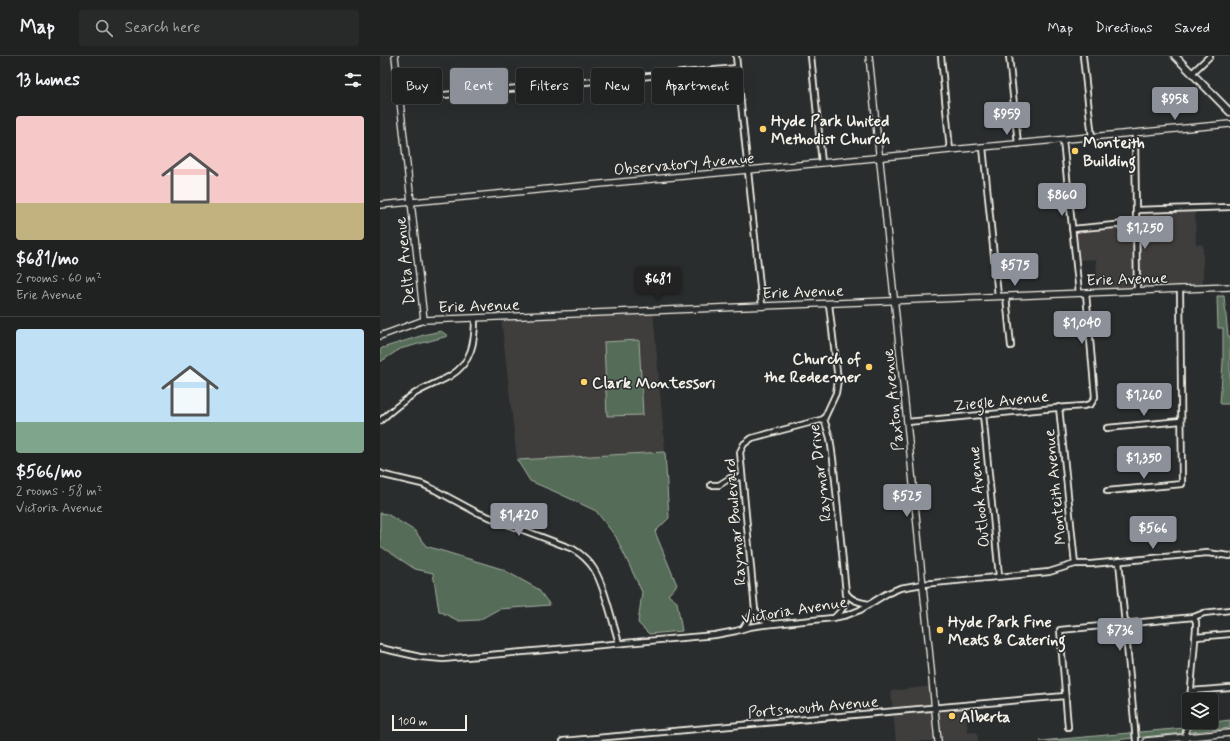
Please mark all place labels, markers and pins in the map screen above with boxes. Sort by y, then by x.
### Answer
pin: $958 [1151,87,1199,121]
pin: $959 [983,102,1031,136]
place label: Hyde Park United Methodist Church [771,111,891,150]
marker: Hyde Park United Methodist Church [758,124,768,134]
place label: Monteith Building [1083,133,1145,174]
marker: Monteith Building [1070,146,1080,156]
pin: $860 [1038,183,1086,217]
pin: $1,250 [1112,216,1178,250]
pin: $575 [991,253,1039,287]
pin: $681 [634,267,682,301]
pin: $1,040 [1049,311,1115,345]
place label: Church of the Redeemer [763,349,861,388]
marker: Church of the Redeemer [864,362,874,372]
place label: Clark Montessori [592,373,716,394]
marker: Clark Montessori [579,377,589,387]
pin: $1,260 [1111,383,1177,417]
pin: $1,350 [1111,446,1177,480]
pin: $525 [883,484,931,518]
pin: $1,420 [486,503,552,537]
pin: $566 [1129,516,1177,550]
place label: Hyde Park Fine Meats & Catering [948,612,1066,653]
pin: $736 [1096,618,1144,652]
marker: Hyde Park Fine Meats & Catering [935,625,945,635]
place label: Alberta [960,707,1011,728]
marker: Alberta [947,711,957,721]

